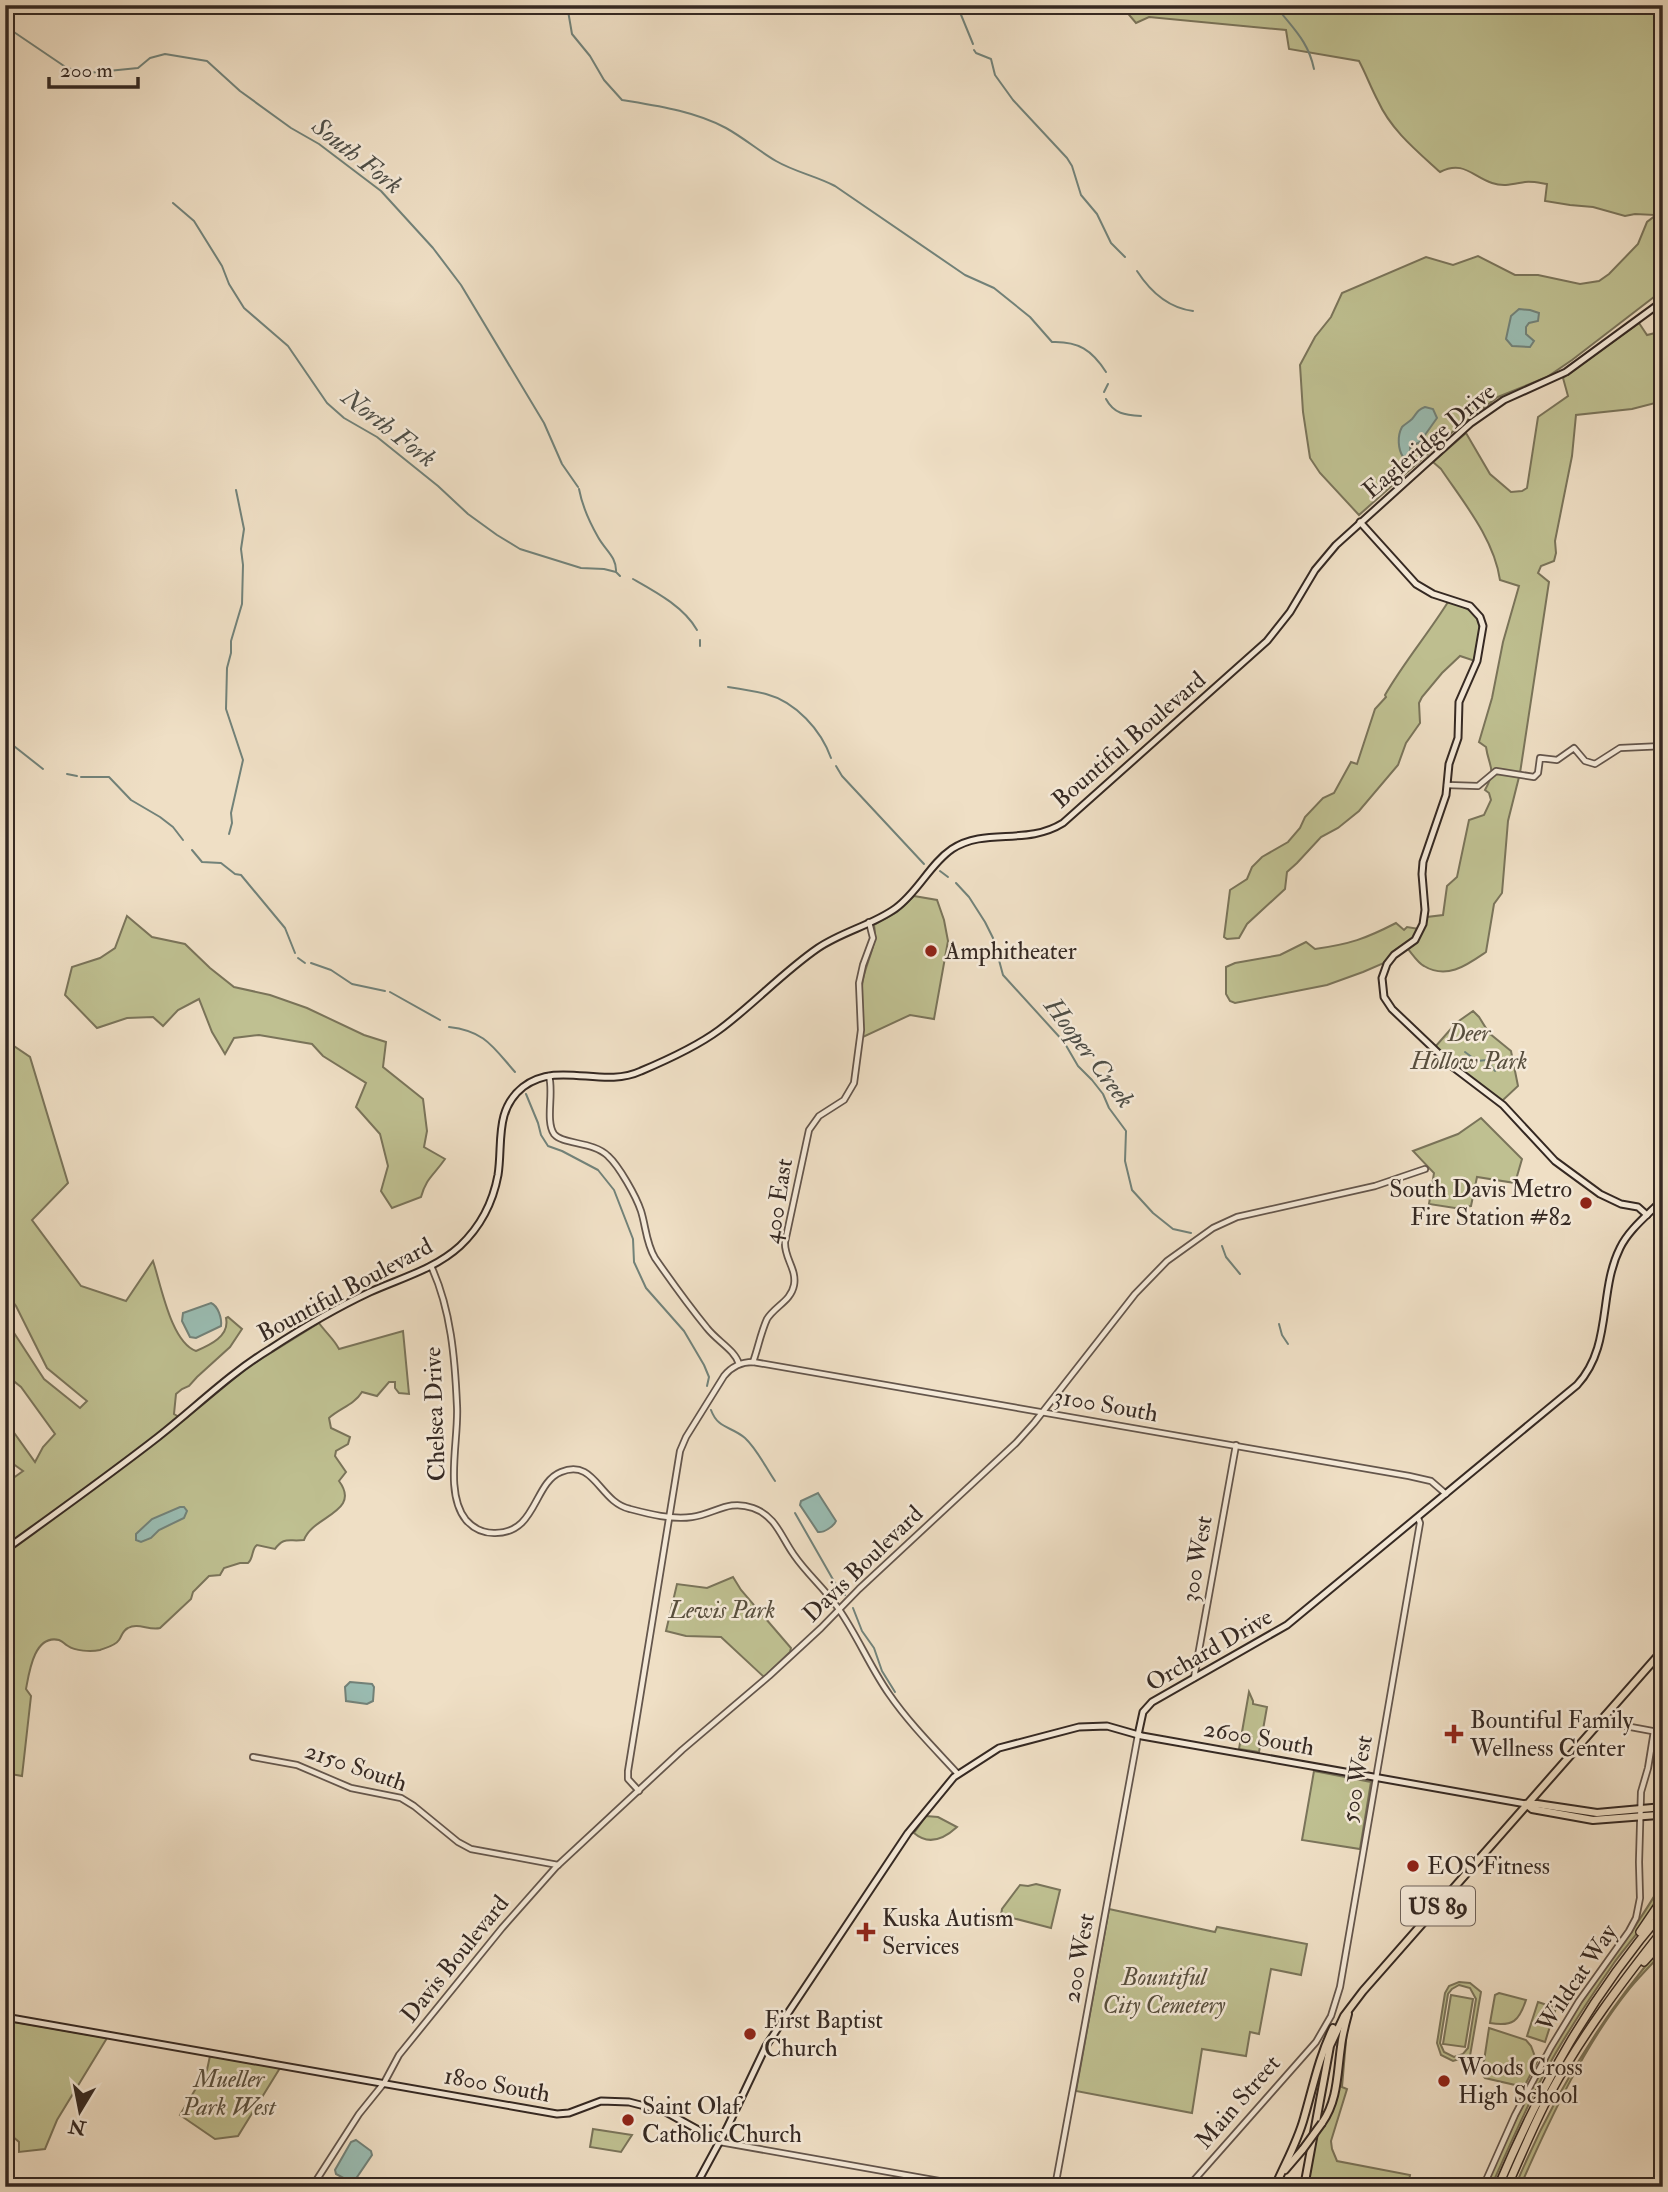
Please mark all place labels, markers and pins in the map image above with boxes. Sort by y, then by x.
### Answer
place label: Amphitheater [944,936,1077,967]
marker: Amphitheater [923,943,939,959]
place label: South Davis Metro Fire Station #82 [1389,1174,1572,1233]
marker: South Davis Metro Fire Station #82 [1578,1195,1594,1211]
place label: Bountiful Family Wellness Center [1469,1705,1634,1764]
marker: Bountiful Family Wellness Center [1444,1724,1464,1744]
place label: EOS Fitness [1427,1851,1550,1882]
marker: EOS Fitness [1405,1858,1421,1874]
place label: Kuska Autism Services [882,1903,1014,1962]
marker: Kuska Autism Services [856,1922,876,1942]
place label: First Baptist Church [764,2005,883,2064]
marker: First Baptist Church [742,2026,758,2042]
place label: Woods Cross High School [1457,2052,1583,2111]
marker: Woods Cross High School [1436,2073,1452,2089]
place label: Saint Olaf Catholic Church [642,2091,802,2150]
marker: Saint Olaf Catholic Church [620,2112,636,2128]

